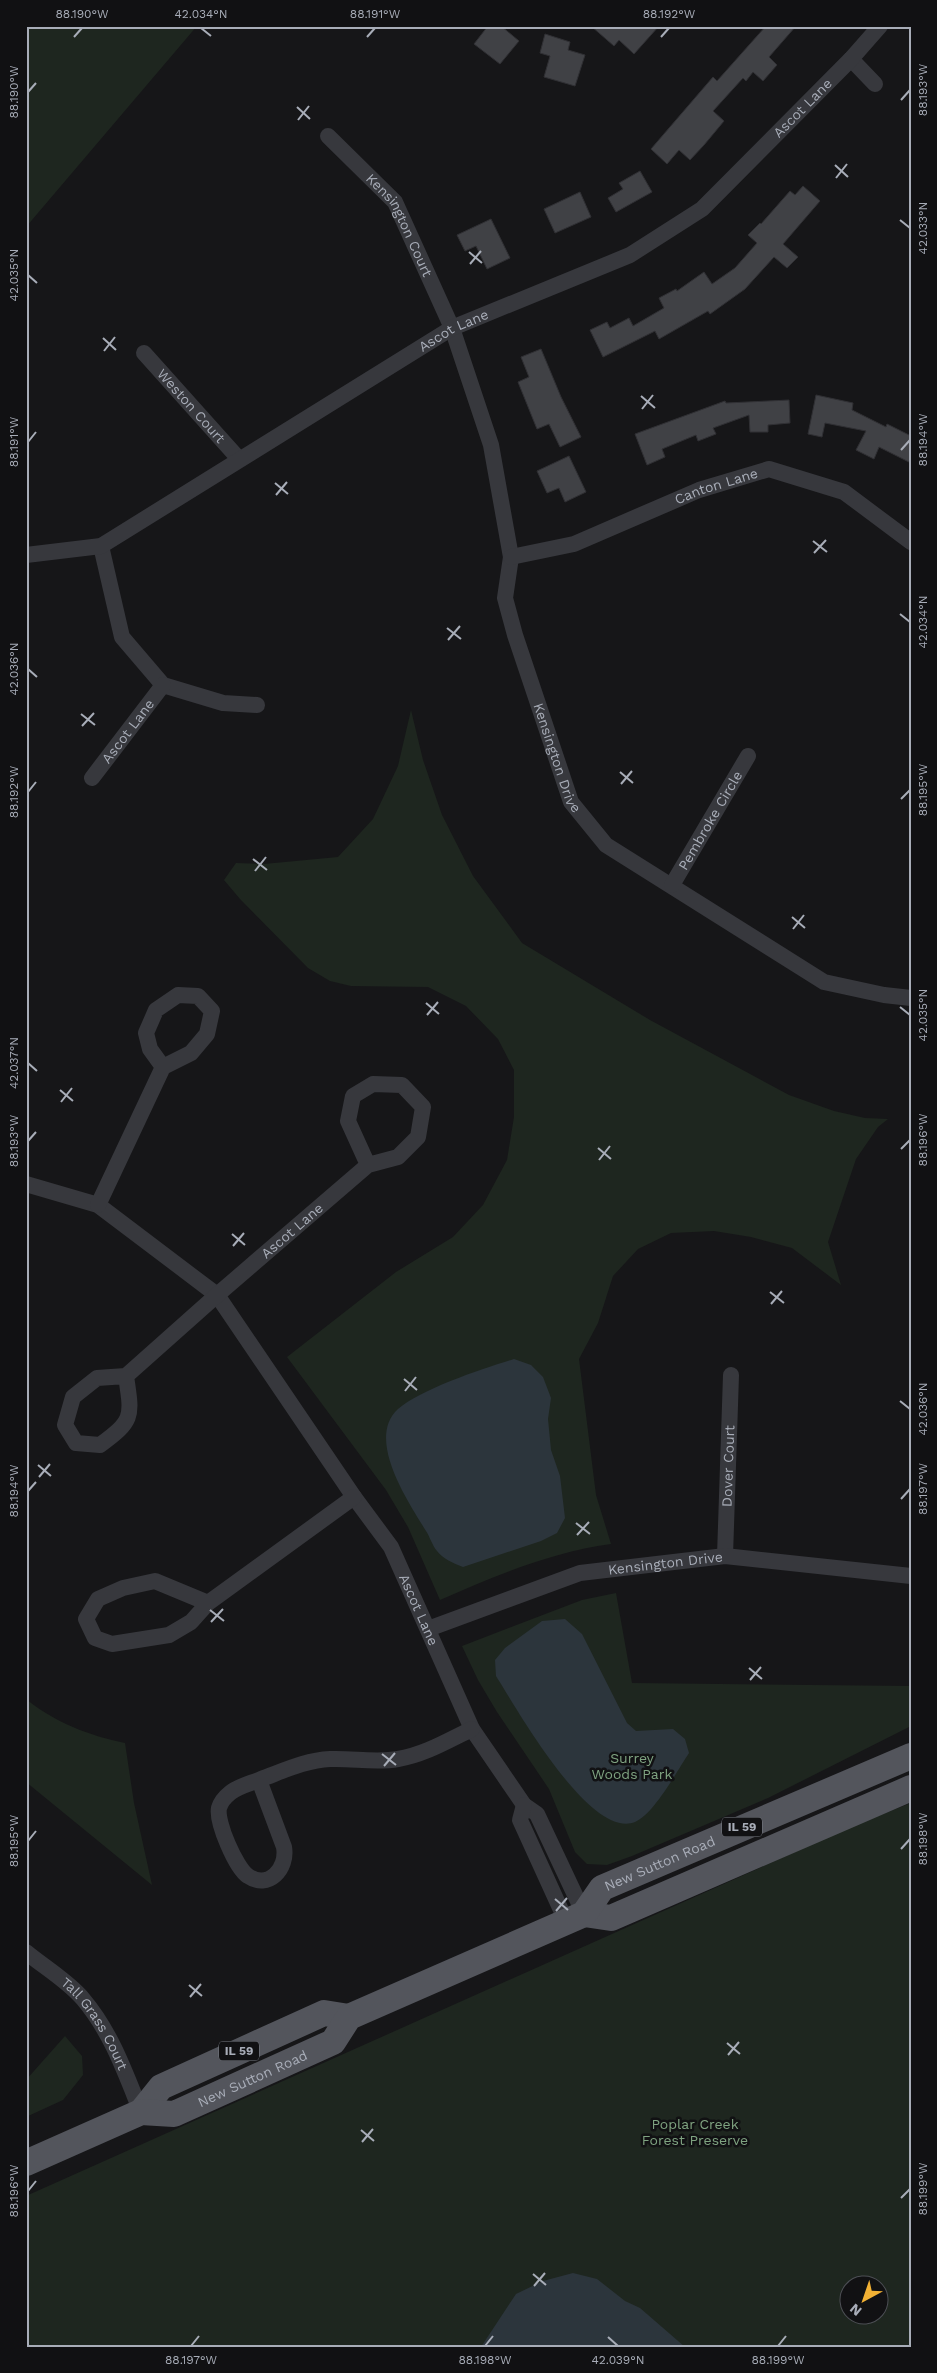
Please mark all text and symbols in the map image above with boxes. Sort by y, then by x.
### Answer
text: 88.190°W [55,7,109,21]
text: 42.034°N [174,7,228,21]
text: 88.191°W [350,7,401,21]
text: 88.192°W [643,7,696,21]
text: 88.193°W [916,63,930,116]
text: 88.190°W [7,65,21,119]
street label: Ascot Lane [770,75,835,141]
street label: Kensington Court [363,170,436,279]
text: 42.033°N [916,202,930,254]
text: 42.035°N [7,249,21,301]
street label: Ascot Lane [416,306,491,355]
street label: Weston Court [154,366,229,446]
text: 88.194°W [916,413,930,467]
text: 88.191°W [7,416,21,467]
street label: Canton Lane [672,465,760,508]
text: 42.034°N [916,595,930,649]
text: 42.036°N [7,642,21,696]
street label: Ascot Lane [98,696,157,766]
street label: Kensington Drive [530,701,584,816]
text: 88.195°W [916,763,930,816]
text: 88.192°W [7,765,21,818]
street label: Pembroke Circle [675,768,745,873]
text: 42.035°N [916,989,930,1041]
text: 42.037°N [7,1037,21,1089]
text: 88.196°W [916,1113,930,1167]
text: 88.193°W [7,1114,21,1167]
street label: Ascot Lane [258,1200,326,1261]
text: 42.036°N [916,1382,930,1436]
street label: Dover Court [719,1425,737,1507]
text: 88.197°W [916,1462,930,1515]
text: 88.194°W [7,1464,21,1518]
street label: Kensington Drive [607,1548,724,1578]
street label: Ascot Lane [396,1571,442,1648]
park label: Surrey Woods Park [592,1750,672,1782]
text: 88.198°W [916,1812,930,1866]
text: 88.195°W [7,1814,21,1867]
road number: IL 59 [722,1818,762,1836]
street label: New Sutton Road [602,1833,717,1894]
street label: Tall Grass Court [58,1974,131,2072]
road number: IL 59 [219,2042,259,2060]
street label: New Sutton Road [195,2047,310,2110]
park label: Poplar Creek Forest Preserve [642,2116,748,2148]
text: 88.199°W [916,2162,930,2216]
text: 88.196°W [7,2164,21,2218]
north arrow [840,2276,890,2326]
text: N [847,2300,865,2319]
text: 88.197°W [165,2353,218,2367]
text: 88.198°W [458,2353,512,2367]
text: 42.039°N [591,2353,645,2367]
text: 88.199°W [751,2353,805,2367]

